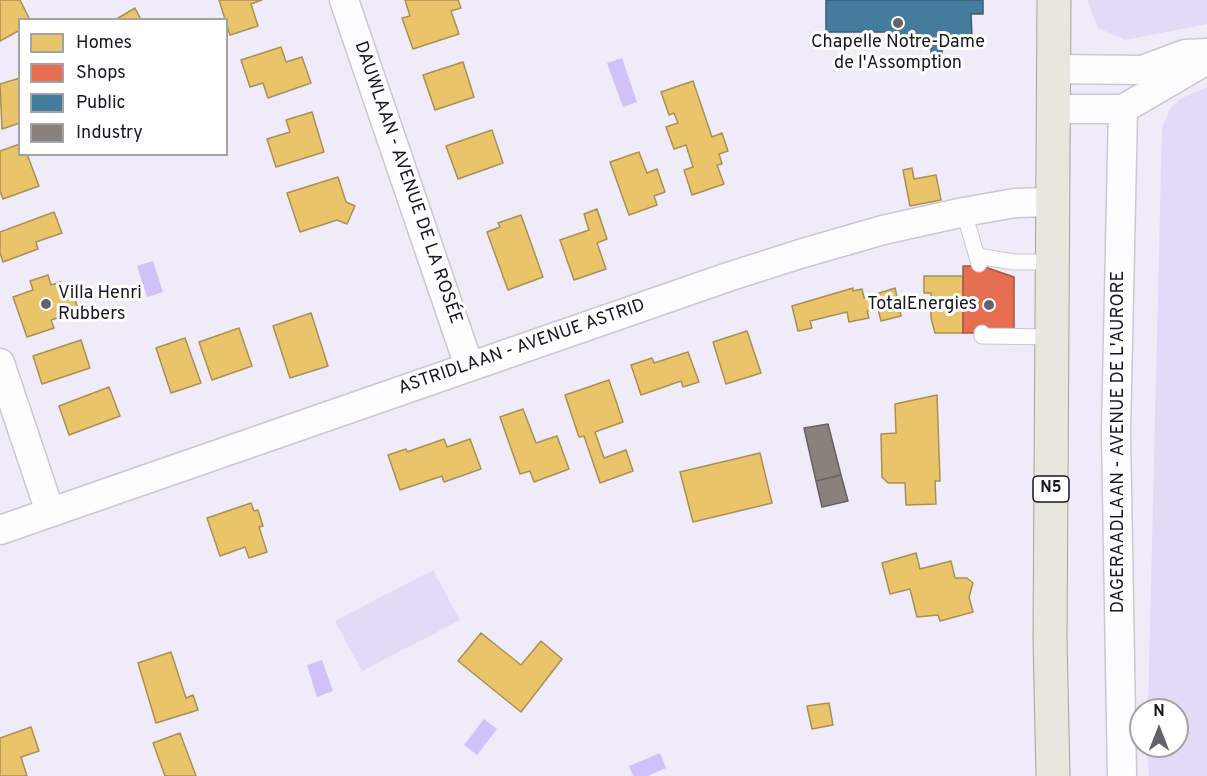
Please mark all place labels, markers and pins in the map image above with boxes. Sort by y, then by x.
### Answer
marker: Chapelle Notre-Dame de l'Assomption [891,16,905,30]
place label: Chapelle Notre-Dame de l'Assomption [811,32,985,74]
place label: Villa Henri Rubbers [58,283,142,326]
place label: TotalEnergies [867,294,977,316]
marker: Villa Henri Rubbers [39,297,53,311]
marker: TotalEnergies [982,298,996,312]

